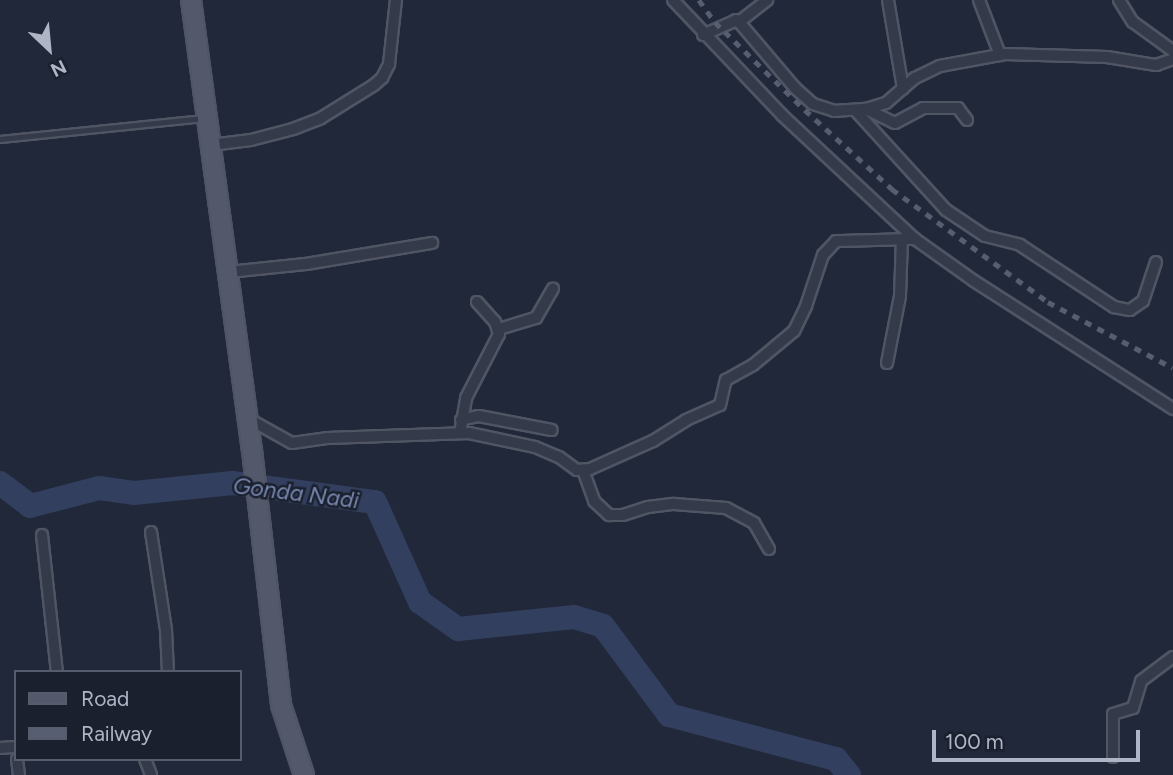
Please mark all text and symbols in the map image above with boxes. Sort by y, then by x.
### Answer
north arrow [14,14,84,84]
text: N [47,55,70,82]
water label: Gonda Nadi [232,472,360,514]
legend [14,670,242,761]
text: Road [81,686,129,711]
scale bar [935,716,1143,760]
text: Railway [81,721,152,746]
text: 100 m [945,729,1004,754]

